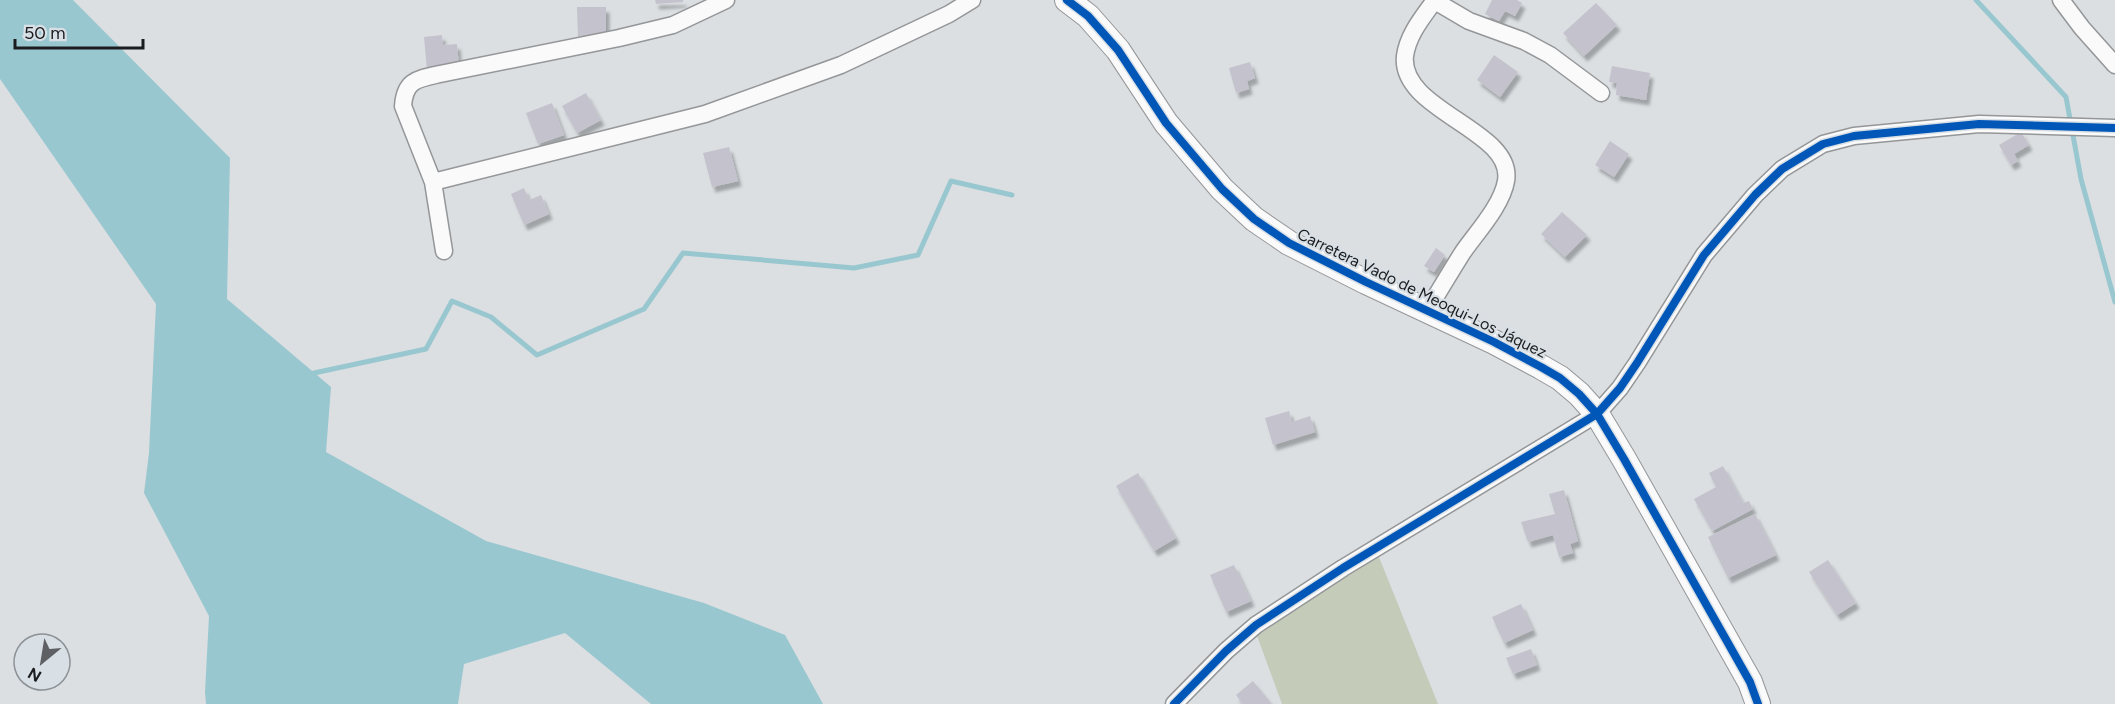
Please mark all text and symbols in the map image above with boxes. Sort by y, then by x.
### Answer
scale bar [15,12,142,50]
text: 50 m [24,22,66,44]
street label: Carretera Vado de Meoqui-Los Jáquez [1294,224,1550,362]
north arrow [12,632,72,692]
text: N [25,663,45,686]

